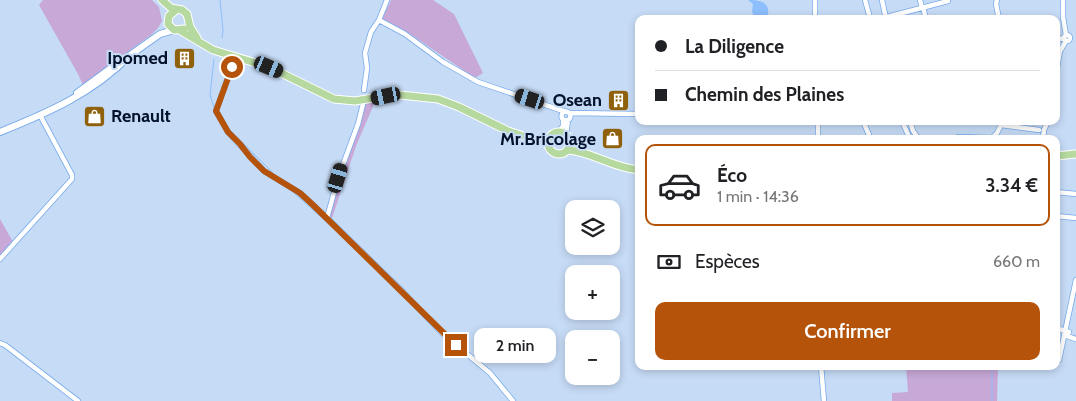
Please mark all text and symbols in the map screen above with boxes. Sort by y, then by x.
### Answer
text: La Diligence [685,35,784,58]
building icon: Ipomed [172,46,196,70]
place label: Ipomed [107,47,168,69]
car [252,54,285,80]
route start [221,56,243,78]
text: Chemin des Plaines [685,83,844,106]
car [369,86,402,106]
car [513,87,546,111]
building icon: Osean [606,88,630,112]
place label: Osean [553,89,602,111]
shop icon: Renault [83,104,107,128]
place label: Renault [111,105,171,127]
shop icon: Mr.Bricolage [600,127,624,151]
place label: Mr.Bricolage [500,128,596,150]
car [326,161,349,195]
icon: car [657,163,702,208]
text: Éco [717,164,747,187]
text: 3.34 € [985,174,1038,197]
text: 1 min · 14:36 [717,187,799,206]
map controls [565,200,620,385]
button: layers [565,200,620,255]
icon: cash [655,248,683,276]
text: Espèces [695,250,760,273]
text: 660 m [993,252,1040,271]
button: + [565,265,620,320]
button: Confirmer [655,302,1040,360]
callout: 2 min [474,328,556,362]
button: − [565,330,620,385]
route end [445,334,467,356]
text: 2 min [496,336,534,355]

